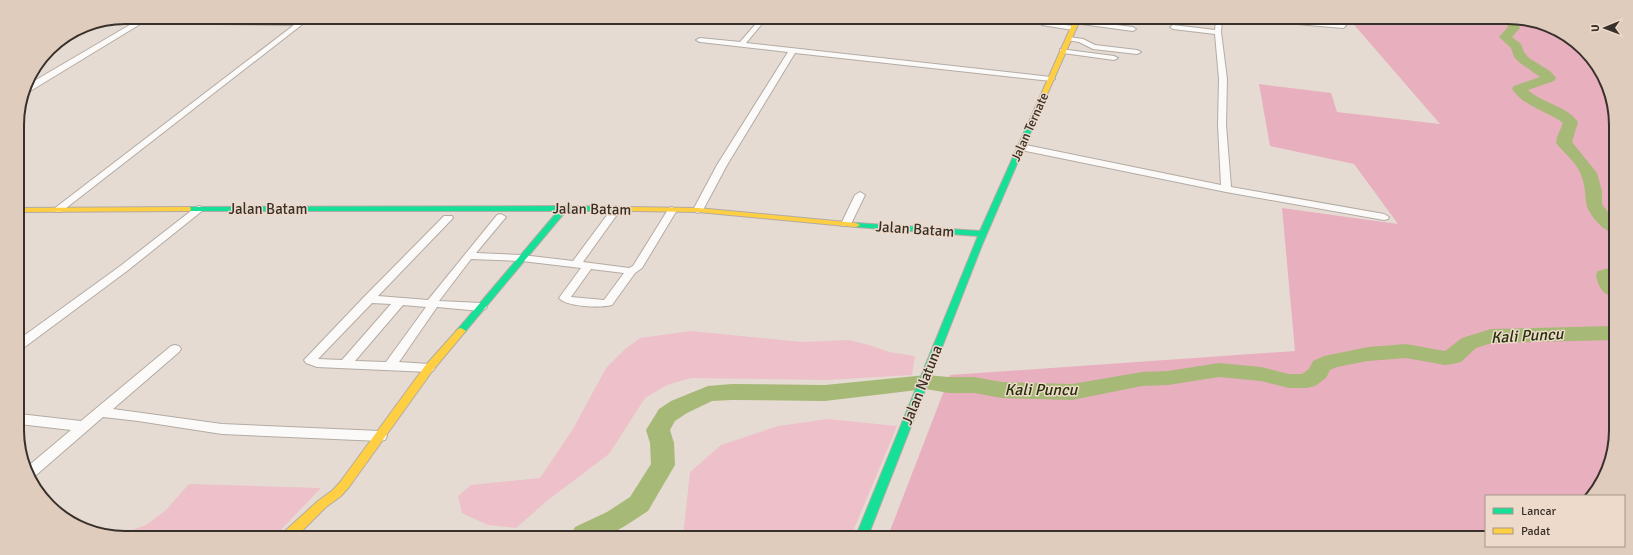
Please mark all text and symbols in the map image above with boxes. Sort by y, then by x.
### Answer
north arrow [1585,8,1625,48]
text: U [1589,24,1602,32]
street label: Jalan Ternate [1008,90,1052,164]
street label: Jalan Batam [552,199,632,219]
street label: Jalan Batam [229,200,307,218]
street label: Jalan Batam [875,217,955,241]
water label: Kali Puncu [1490,324,1565,348]
street label: Jalan Natuna [898,343,946,427]
water label: Kali Puncu [1005,380,1079,400]
legend [1485,495,1625,547]
text: Lancar [1521,504,1557,519]
text: Padat [1521,524,1550,539]

